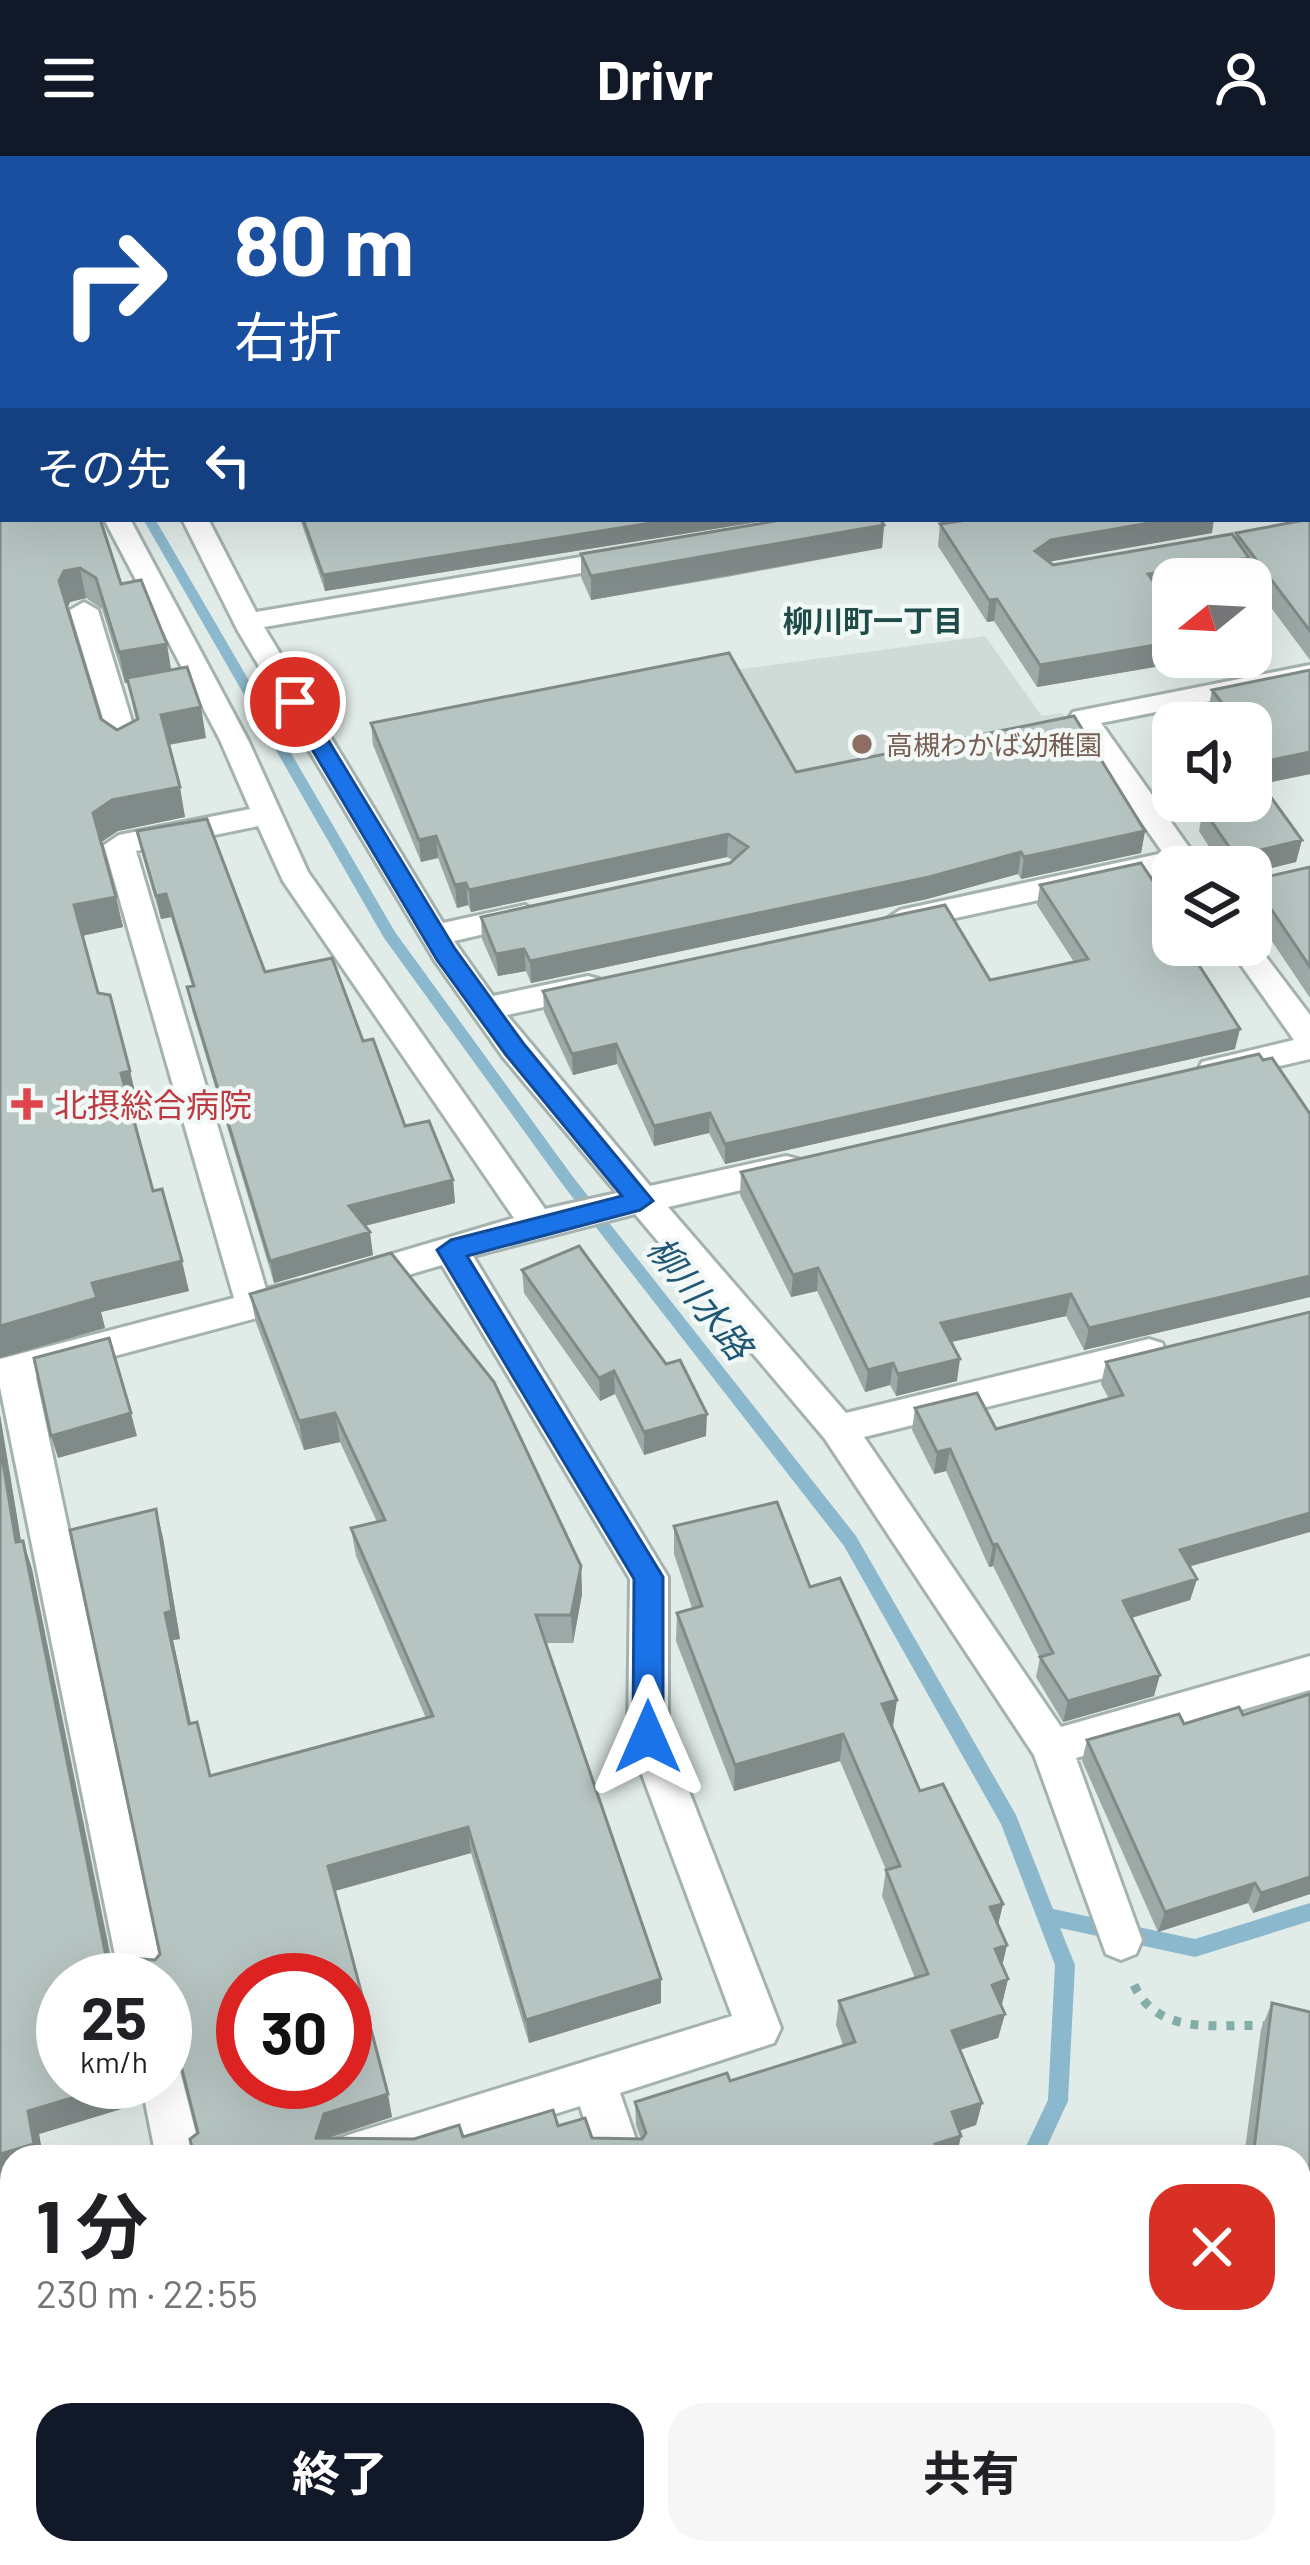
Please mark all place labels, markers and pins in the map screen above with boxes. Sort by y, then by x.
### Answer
pin [244,651,346,753]
place label: 高槻わかば幼稚園 [886,728,1102,760]
marker: 高槻わかば幼稚園 [849,731,875,757]
place label: 北摂総合病院 [54,1084,252,1124]
marker: 北摂総合病院 [11,1088,43,1120]

